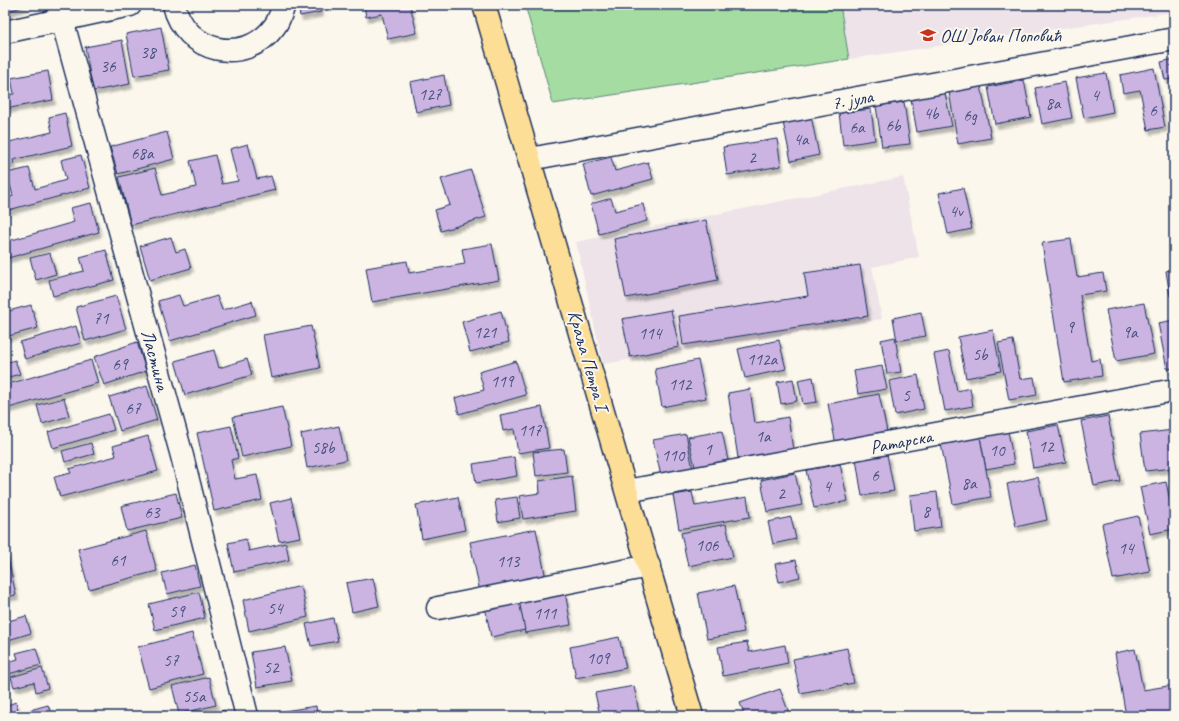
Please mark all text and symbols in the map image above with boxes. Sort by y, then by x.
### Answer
place label: ОШ Јован Поповић [940,24,1062,48]
school or university icon: ОШ Јован Поповић [919,26,937,44]
house number: 38 [140,42,158,63]
house number: 36 [100,56,117,77]
house number: 127 [419,84,443,105]
street label: 7. јула [830,84,876,115]
house number: 4 [1091,85,1101,106]
house number: 8a [1045,93,1062,114]
house number: 6 [1149,100,1158,121]
house number: 4b [923,103,940,124]
house number: 6g [963,105,978,126]
house number: 6b [885,115,902,136]
house number: 6a [849,117,866,138]
house number: 4a [793,129,810,150]
house number: 68a [131,143,155,164]
house number: 2 [748,147,757,168]
house number: 4v [949,201,964,222]
house number: 71 [93,308,110,329]
street label: Краља Петра I [562,308,615,417]
house number: 9 [1066,317,1075,338]
house number: 121 [474,322,498,343]
house number: 9a [1122,322,1139,343]
house number: 114 [639,323,664,344]
street label: Ластина [135,327,175,396]
house number: 5b [972,344,989,365]
house number: 112a [747,349,779,370]
house number: 69 [112,354,129,375]
house number: 119 [491,371,515,392]
house number: 112 [669,374,693,395]
house number: 5 [902,385,911,406]
house number: 67 [125,398,142,419]
house number: 117 [519,420,543,441]
street label: Ратарска [868,424,936,460]
house number: 1a [755,426,772,447]
house number: 12 [1038,436,1055,457]
house number: 58b [312,437,336,458]
house number: 1 [704,439,713,460]
house number: 10 [989,440,1006,461]
house number: 110 [662,445,686,466]
house number: 6 [871,465,880,486]
house number: 8a [961,473,978,494]
house number: 4 [823,476,833,497]
house number: 2 [777,483,786,504]
house number: 8 [922,501,932,522]
house number: 63 [144,502,161,523]
house number: 106 [696,535,720,556]
house number: 14 [1118,538,1136,559]
house number: 61 [110,550,127,571]
house number: 113 [497,551,521,572]
house number: 54 [267,598,285,619]
house number: 59 [169,601,186,622]
house number: 111 [534,603,558,624]
house number: 109 [587,648,611,669]
house number: 57 [163,650,180,671]
house number: 52 [263,657,280,678]
house number: 55a [183,686,207,707]

